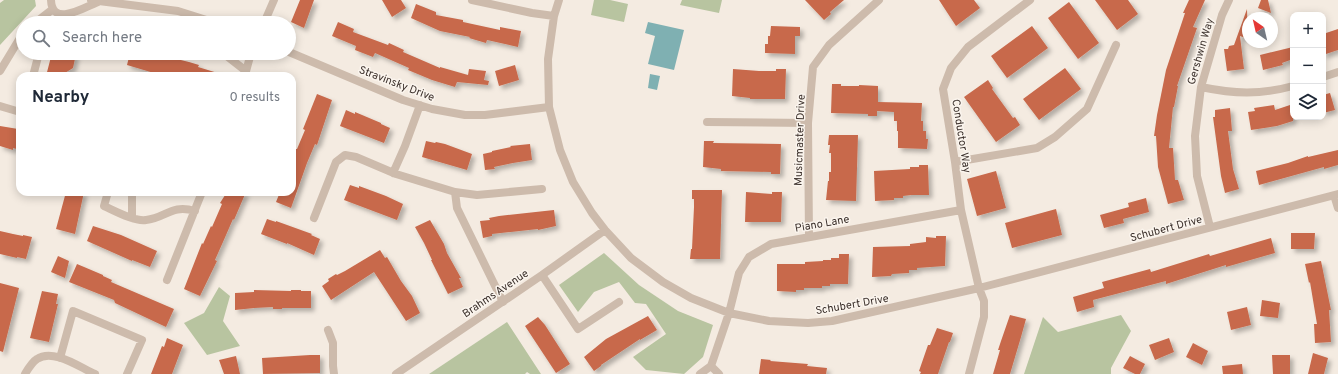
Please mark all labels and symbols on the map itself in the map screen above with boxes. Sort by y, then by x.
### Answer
north arrow [1242,12,1278,48]
street label: Gershwin Way [1185,16,1217,86]
street label: Stravinsky Drive [357,63,437,105]
street label: Musicmaster Drive [791,94,809,186]
street label: Conductor Way [948,98,974,174]
street label: Piano Lane [794,212,851,236]
street label: Schubert Drive [1129,213,1204,245]
street label: Brahms Avenue [460,267,531,321]
street label: Schubert Drive [815,292,890,318]

